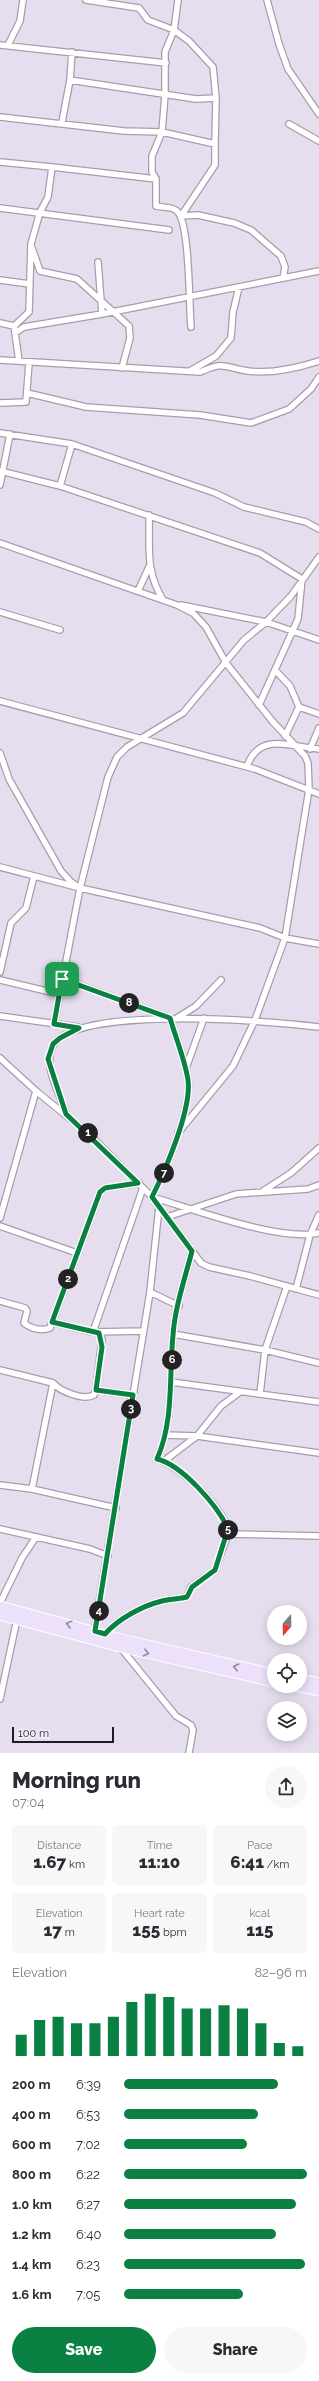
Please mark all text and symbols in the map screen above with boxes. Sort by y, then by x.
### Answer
pin [45,962,79,996]
icon: arrive [51,968,73,990]
pin: 8 [119,993,139,1013]
text: 8 [126,996,132,1009]
pin: 1 [78,1123,98,1143]
text: 1 [85,1126,91,1139]
pin: 7 [154,1163,174,1183]
text: 7 [161,1166,167,1179]
pin: 2 [58,1269,78,1289]
text: 2 [65,1272,71,1285]
pin: 6 [162,1350,182,1370]
text: 6 [169,1353,175,1366]
pin: 3 [121,1399,141,1419]
text: 3 [128,1402,134,1415]
pin: 5 [218,1520,238,1540]
text: 5 [225,1523,231,1536]
pin: 4 [89,1601,109,1621]
text: 4 [96,1604,102,1617]
north arrow [267,1605,307,1645]
map controls [267,1605,307,1741]
one-way arrow [66,1620,73,1629]
one-way arrow [143,1649,149,1657]
button: locate [267,1653,307,1693]
one-way arrow [233,1663,239,1671]
button: layers [267,1701,307,1741]
scale bar [12,1725,114,1744]
text: 100 m [18,1727,49,1740]
button: share [265,1766,307,1808]
text: Morning run [12,1767,141,1793]
text: 07:04 [12,1795,44,1810]
text: Distance [37,1839,81,1852]
text: Time [147,1839,172,1852]
text: Pace [247,1839,272,1852]
text: 1.67 [33,1852,66,1872]
text: 11:10 [139,1852,180,1872]
text: 6:41 [230,1852,264,1872]
text: km [66,1858,85,1871]
text: /km [264,1858,289,1871]
text: Elevation [36,1907,83,1920]
text: Heart rate [134,1907,185,1920]
text: kcal [250,1907,270,1920]
text: 17 [43,1920,62,1940]
text: 155 [132,1920,160,1940]
text: 115 [246,1920,273,1940]
text: m [62,1926,75,1939]
text: bpm [160,1926,187,1939]
text: Elevation [12,1965,67,1980]
text: 82–96 m [254,1965,307,1980]
text: 200 m [12,2077,51,2092]
text: 6:39 [76,2077,101,2092]
text: 400 m [12,2107,51,2122]
text: 6:53 [76,2107,100,2122]
text: 600 m [12,2137,51,2152]
text: 7:02 [76,2137,100,2152]
text: 800 m [12,2167,51,2182]
text: 6:22 [76,2167,100,2182]
text: 1.0 km [12,2197,52,2212]
text: 6:27 [76,2197,100,2212]
text: 1.2 km [12,2227,51,2242]
text: 6:40 [76,2227,101,2242]
text: 1.4 km [12,2257,51,2272]
text: 6:23 [76,2257,100,2272]
text: 1.6 km [12,2287,52,2302]
text: 7:05 [76,2287,100,2302]
button: Save [12,2327,156,2373]
button: Share [164,2327,307,2373]

